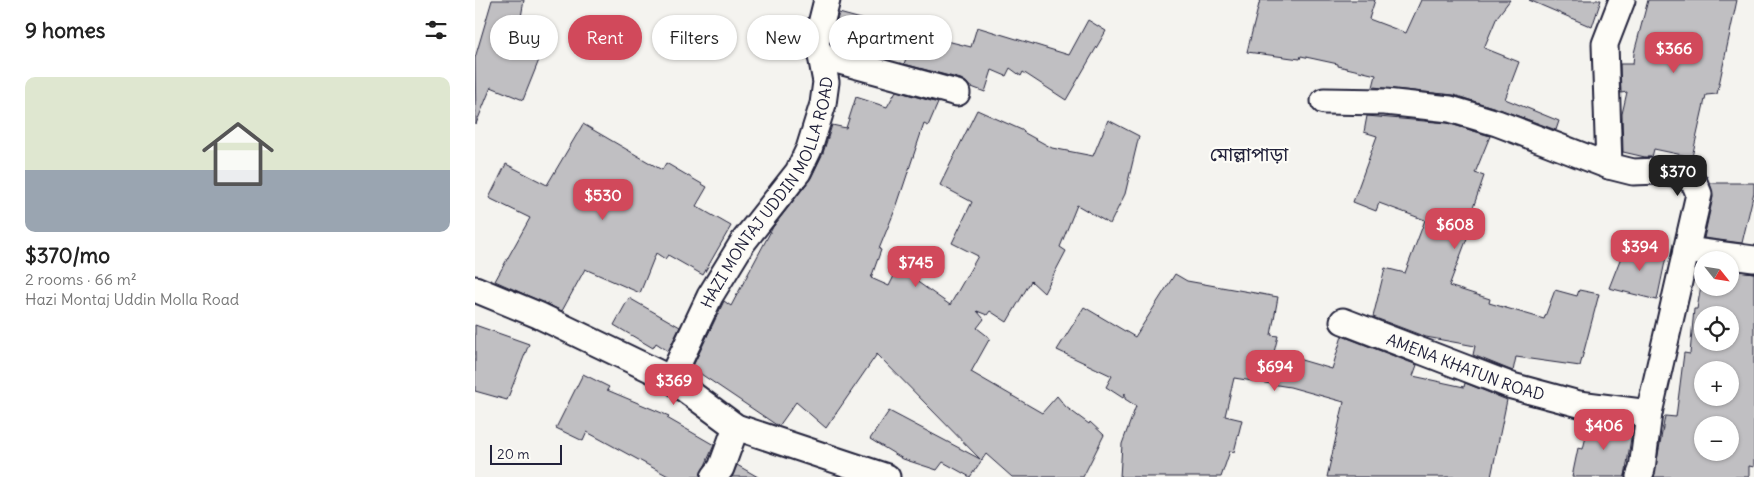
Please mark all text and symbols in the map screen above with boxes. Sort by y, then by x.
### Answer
chip: Buy [490,15,558,60]
chip: Rent [568,15,642,60]
chip: Filters [652,15,737,60]
chip: New [747,15,819,60]
chip: Apartment [829,15,952,60]
icon: filters [422,16,450,44]
text: 9 homes [25,17,105,44]
pin: $366 [1644,32,1704,74]
text: $366 [1656,38,1692,58]
street label: HAZI MONTAJ UDDIN MOLLA ROAD [696,75,837,311]
icon: home [193,109,283,199]
district label: মোল্লাপাড়া [1210,142,1289,166]
pin: $370 [1648,154,1708,197]
text: $370 [1660,161,1696,181]
pin: $530 [573,178,633,221]
text: $530 [584,185,622,205]
pin: $608 [1425,208,1485,250]
text: $608 [1436,214,1474,234]
pin: $394 [1610,230,1670,272]
text: $394 [1622,236,1658,256]
text: $370/mo [25,242,110,269]
pin: $745 [886,246,946,288]
north arrow [1694,251,1739,296]
map controls [1694,251,1739,461]
text: $745 [899,252,933,272]
text: 2 rooms · 66 m² [25,269,137,289]
text: Hazi Montaj Uddin Molla Road [25,289,239,309]
button: locate [1694,306,1739,351]
street label: AMENA KHATUN ROAD [1384,329,1547,404]
pin: $694 [1245,350,1305,392]
text: $694 [1257,356,1293,376]
button: + [1694,361,1739,406]
pin: $369 [644,364,704,406]
text: $369 [656,370,692,390]
pin: $406 [1574,408,1634,451]
text: $406 [1585,415,1623,435]
button: − [1694,416,1739,461]
scale bar [490,442,563,465]
text: 20 m [497,445,530,463]

